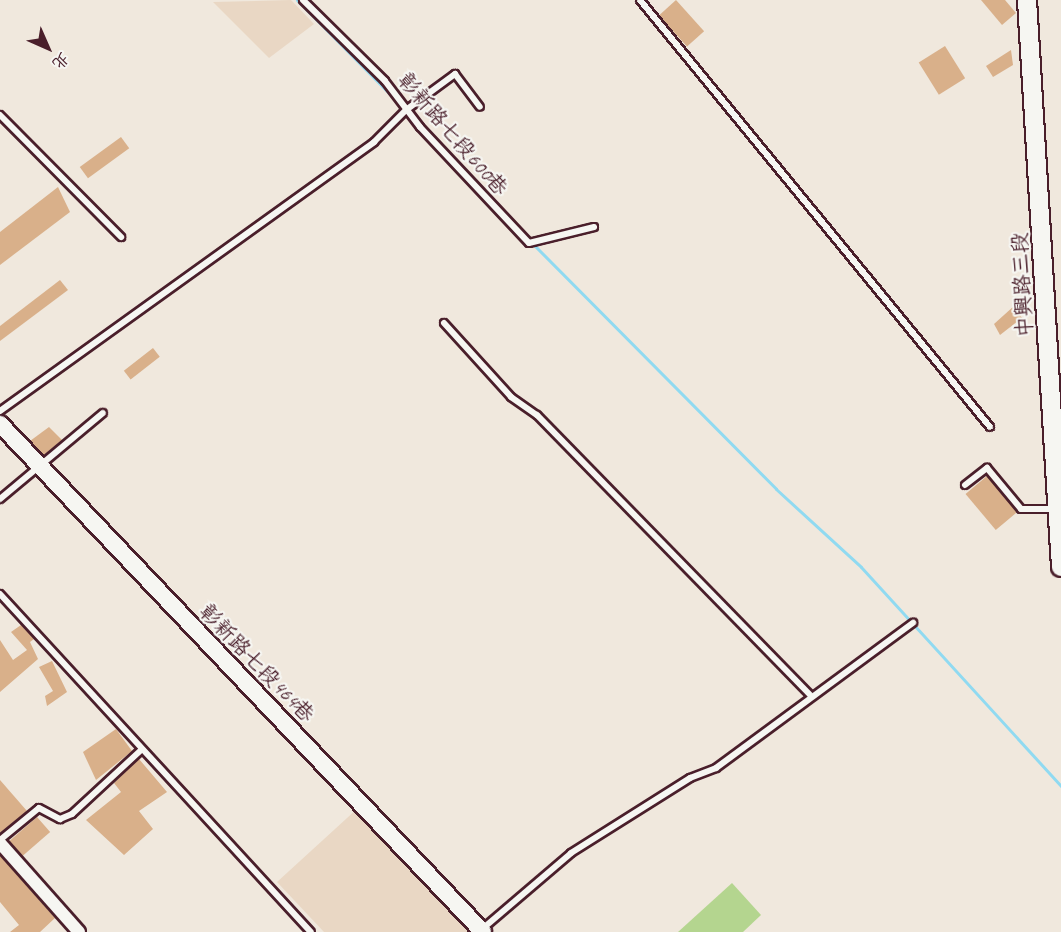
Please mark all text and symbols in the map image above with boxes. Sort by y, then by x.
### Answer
north arrow [18,18,78,78]
text: 北 [48,48,73,73]
street label: 彰新路七段600巷 [393,67,513,201]
street label: 中興路三段 [1007,232,1037,338]
street label: 彰新路七段464巷 [194,599,320,727]

